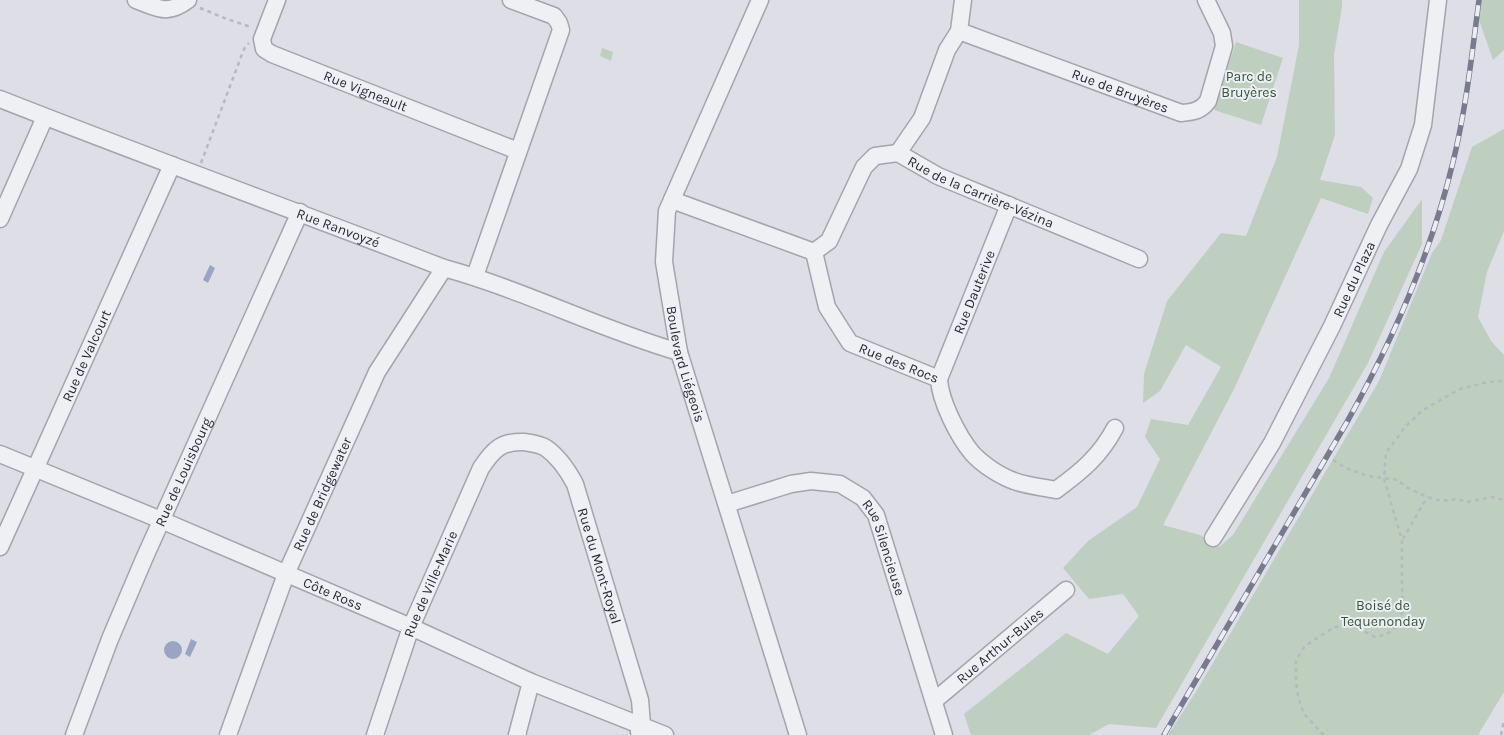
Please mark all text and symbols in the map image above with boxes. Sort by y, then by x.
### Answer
street label: Rue de Bruyères [1069,65,1171,117]
street label: Rue Vigneault [321,67,410,116]
park label: Parc de Bruyères [1221,68,1277,101]
street label: Rue de la Carrière-Vézina [905,152,1056,232]
street label: Rue Ranvoyzé [294,205,382,252]
street label: Rue du Plaza [1329,239,1379,320]
street label: Rue Dauterive [950,248,999,337]
street label: Boulevard Liégeois [662,305,708,424]
street label: Rue de Valcourt [59,307,115,404]
street label: Rue des Rocs [856,340,941,387]
street label: Rue de Louisbourg [152,415,216,529]
street label: Rue de Bridgewater [289,434,356,554]
street label: Rue Silencieuse [858,496,908,598]
street label: Rue du Mont-Royal [574,506,625,626]
street label: Rue de Ville-Marie [400,528,461,639]
street label: Côte Ross [300,574,365,614]
park label: Boisé de Tequenonday [1341,597,1426,630]
street label: Rue Arthur-Buies [953,605,1047,688]

